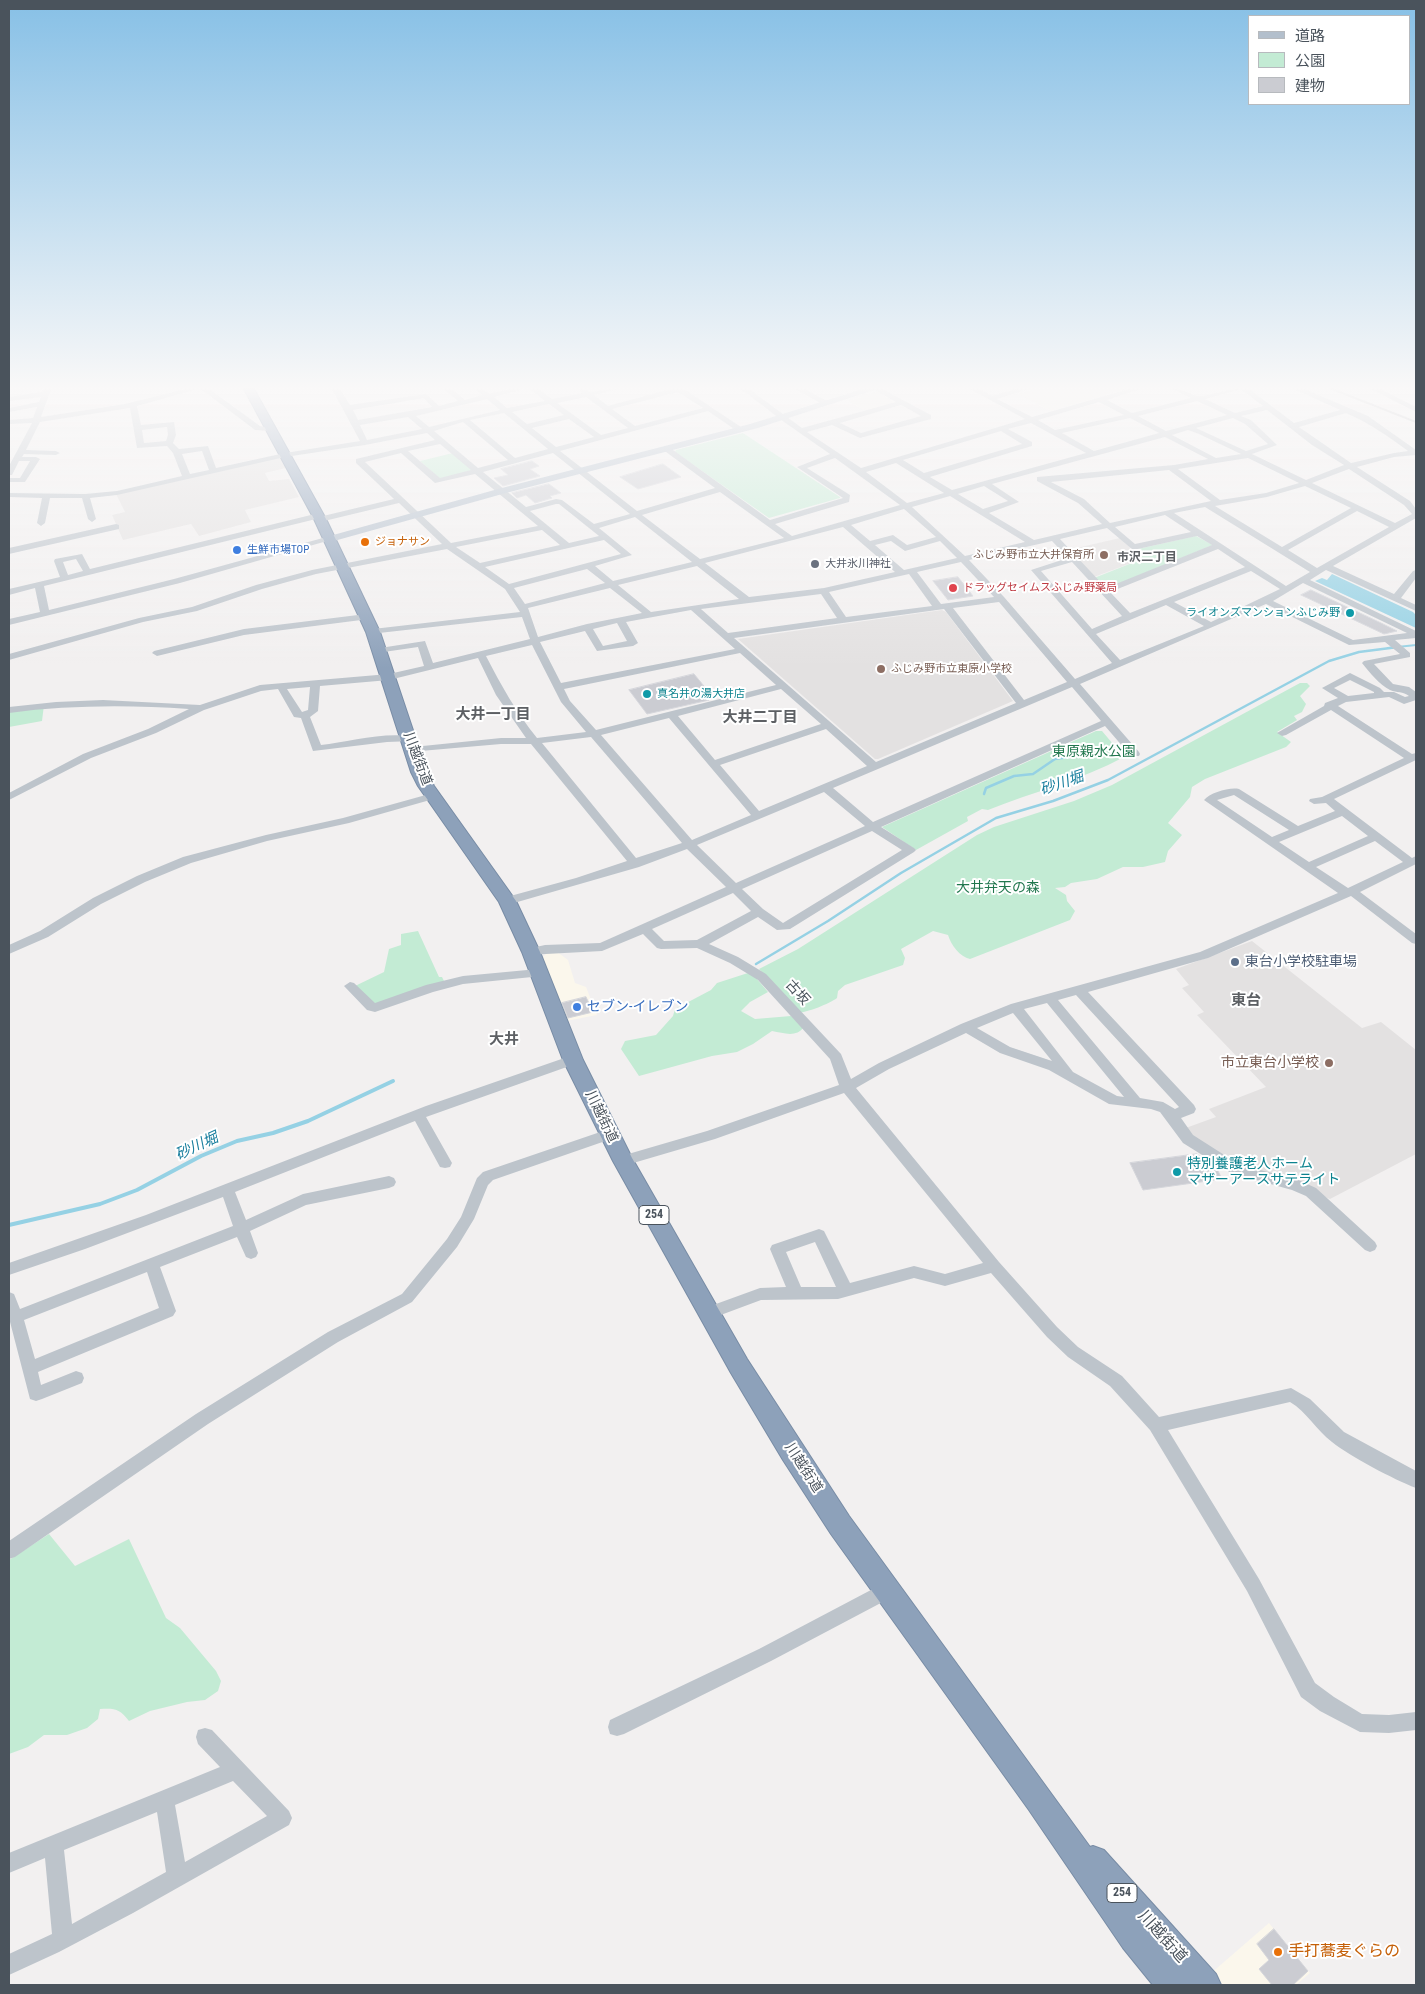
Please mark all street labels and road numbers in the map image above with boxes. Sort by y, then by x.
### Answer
street label: 川越街道 [399,730,435,788]
street label: 古坂 [781,977,813,1009]
street label: 川越街道 [581,1088,621,1146]
road number: 254 [639,1206,669,1224]
street label: 川越街道 [781,1440,825,1496]
road number: 254 [1107,1884,1137,1902]
street label: 川越街道 [1133,1907,1191,1967]

